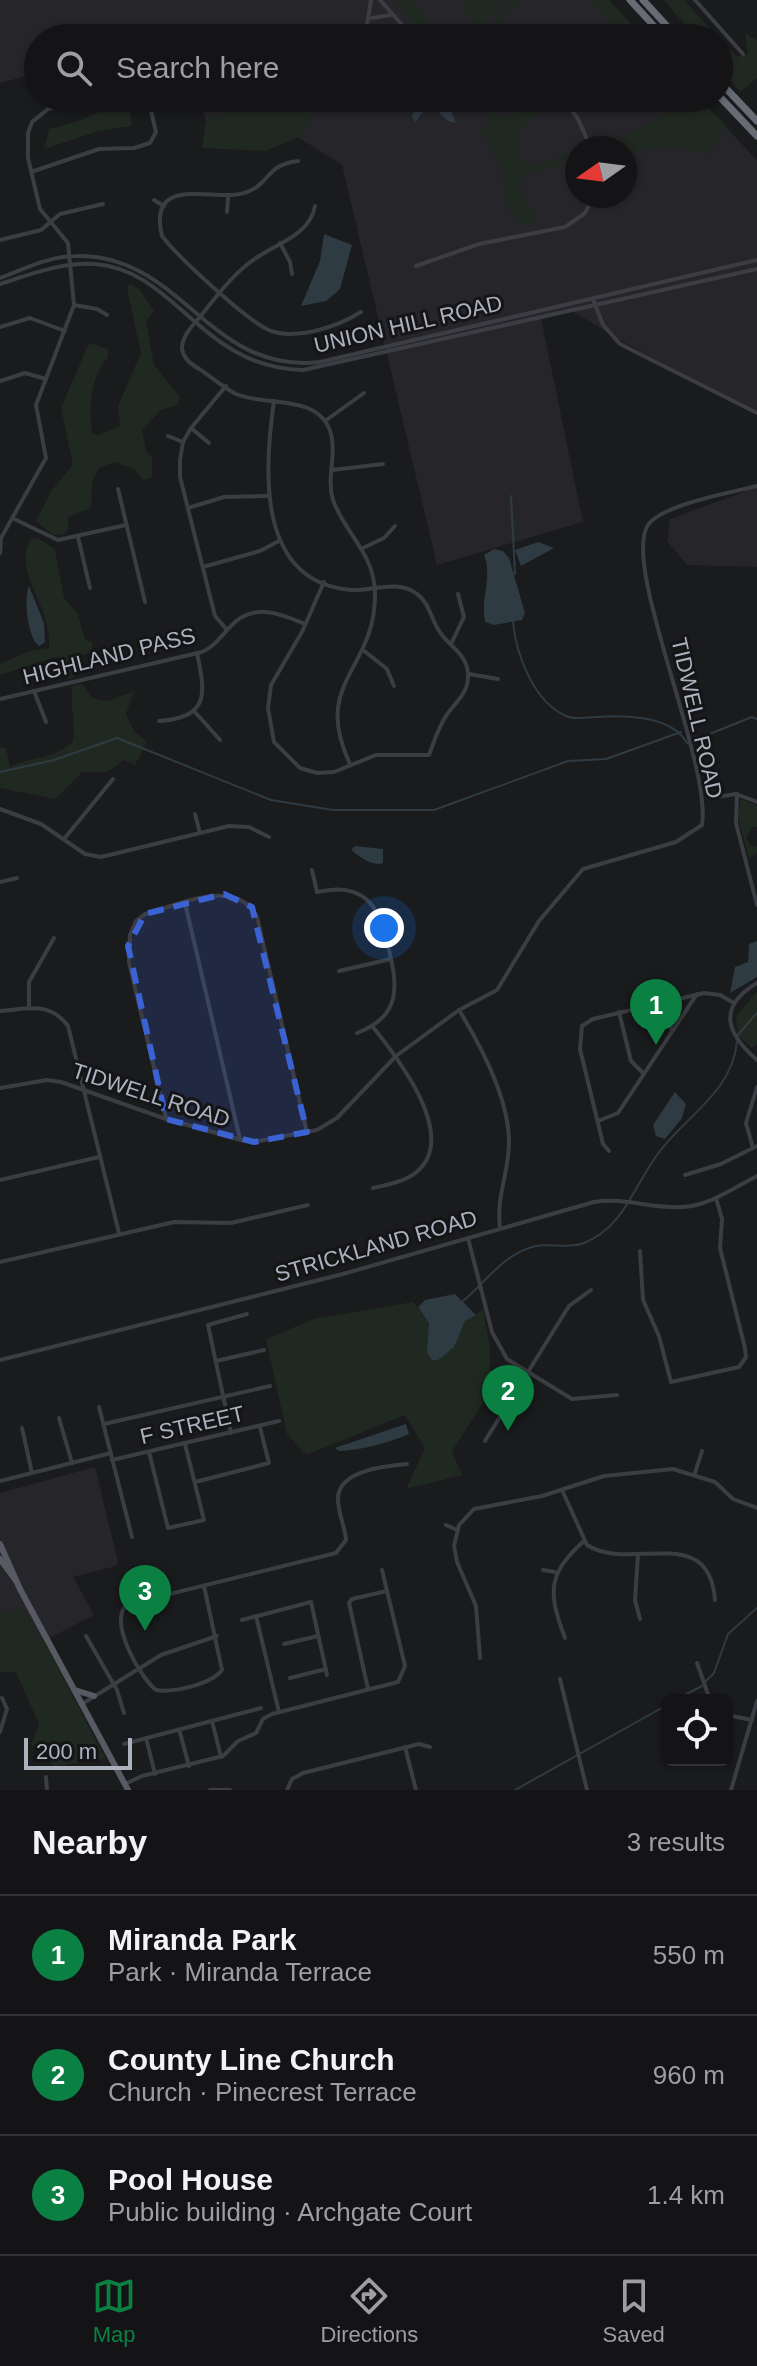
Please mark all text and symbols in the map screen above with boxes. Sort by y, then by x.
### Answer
search box [24,24,733,112]
icon: search [52,46,96,90]
text: Search here [116,51,279,84]
north arrow [565,136,637,208]
street label: UNION HILL ROAD [311,290,505,358]
street label: HIGHLAND PASS [20,622,198,690]
street label: TIDWELL ROAD [666,635,728,801]
your location [364,908,404,948]
pin: 1 [630,979,682,1045]
street label: TIDWELL ROAD [69,1058,233,1132]
street label: STRICKLAND ROAD [272,1205,480,1287]
pin: 2 [482,1365,534,1431]
street label: F STREET [137,1401,247,1449]
pin: 3 [119,1565,171,1631]
map controls [661,1694,733,1766]
button: locate [661,1694,733,1766]
scale bar [24,1734,132,1770]
text: 200 m [36,1739,97,1764]
text: Nearby [32,1823,147,1861]
text: 3 results [627,1827,725,1857]
text: Miranda Park [108,1923,296,1956]
text: 1 [51,1940,65,1970]
text: 550 m [653,1940,725,1970]
text: Park · Miranda Terrace [108,1957,372,1987]
text: County Line Church [108,2043,395,2076]
text: 2 [51,2060,65,2090]
text: 960 m [653,2060,725,2090]
text: Church · Pinecrest Terrace [108,2077,417,2107]
text: Pool House [108,2163,273,2196]
text: 3 [51,2180,65,2210]
text: 1.4 km [647,2180,725,2210]
text: Public building · Archgate Court [108,2197,472,2227]
tab: Map [92,2274,136,2348]
tab: Directions [320,2274,418,2348]
tab: Saved [602,2274,665,2348]

